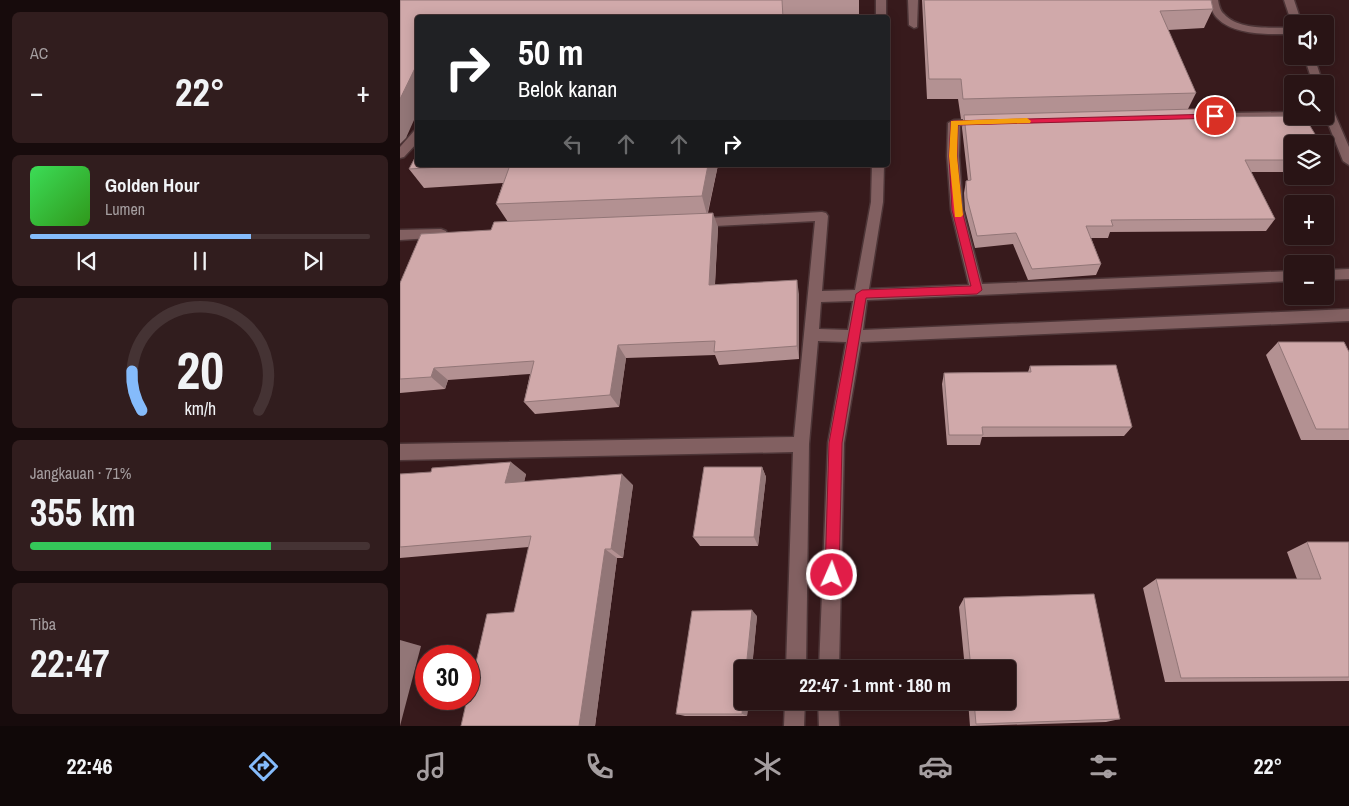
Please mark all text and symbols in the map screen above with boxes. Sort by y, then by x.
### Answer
map controls [1284,15,1334,305]
button: sound [1284,15,1334,65]
text: 50 m [518,29,583,76]
icon: right [435,35,500,100]
text: AC [30,42,48,64]
text: 22° [175,67,225,118]
text: − [30,73,43,111]
text: + [357,73,370,111]
text: Belok kanan [518,74,617,104]
button: search [1284,75,1334,125]
pin [1194,95,1236,137]
icon: arrive [1201,102,1229,130]
icon: left [559,130,587,158]
icon: ahead [612,130,640,158]
icon: ahead [665,130,693,158]
icon: right [718,130,746,158]
button: layers [1284,135,1334,185]
text: Golden Hour [105,172,199,198]
button: + [1284,195,1334,245]
text: Lumen [105,198,145,220]
icon: previous [73,247,101,275]
icon: pause [186,247,214,275]
icon: next [299,247,327,275]
button: − [1284,255,1334,305]
text: 20 [176,335,224,405]
text: km/h [184,397,216,421]
text: Jangkauan · 71% [30,462,131,484]
text: 355 km [30,487,136,538]
position arrow [805,548,857,600]
text: Tiba [30,613,56,635]
text: 22:47 [30,638,110,689]
speed limit sign: 30 [415,645,480,710]
text: 22:47 · 1 mnt · 180 m [799,672,951,698]
icon: directions [246,749,281,784]
icon: music [414,749,449,784]
icon: phone [582,749,617,784]
icon: climate [750,749,785,784]
icon: car [918,749,953,784]
icon: filters [1086,749,1121,784]
text: 22:46 [66,751,113,781]
text: 22° [1254,751,1282,781]

